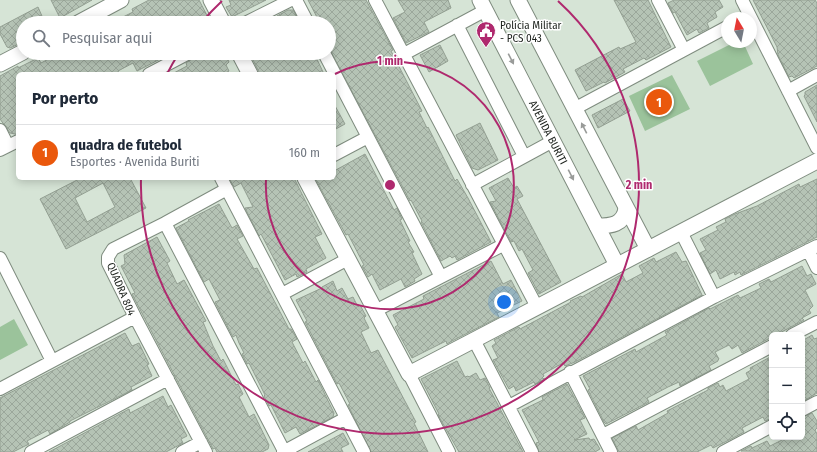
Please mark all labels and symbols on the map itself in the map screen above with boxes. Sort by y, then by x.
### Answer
north arrow [721,12,757,48]
place label: Polícia Militar - PCS 043 [500,19,562,45]
public building icon: Polícia Militar - PCS 043 [475,20,497,48]
text: 1 min [377,54,403,68]
one-way arrow [508,54,515,65]
pin: 1 [646,87,672,117]
street label: AVENIDA BURITI [527,98,570,166]
one-way arrow [581,122,587,134]
one-way arrow [568,169,574,181]
centre of rings [383,178,397,192]
text: 2 min [625,178,652,192]
street label: QUADRA 804 [104,261,138,318]
your location [494,292,514,312]

